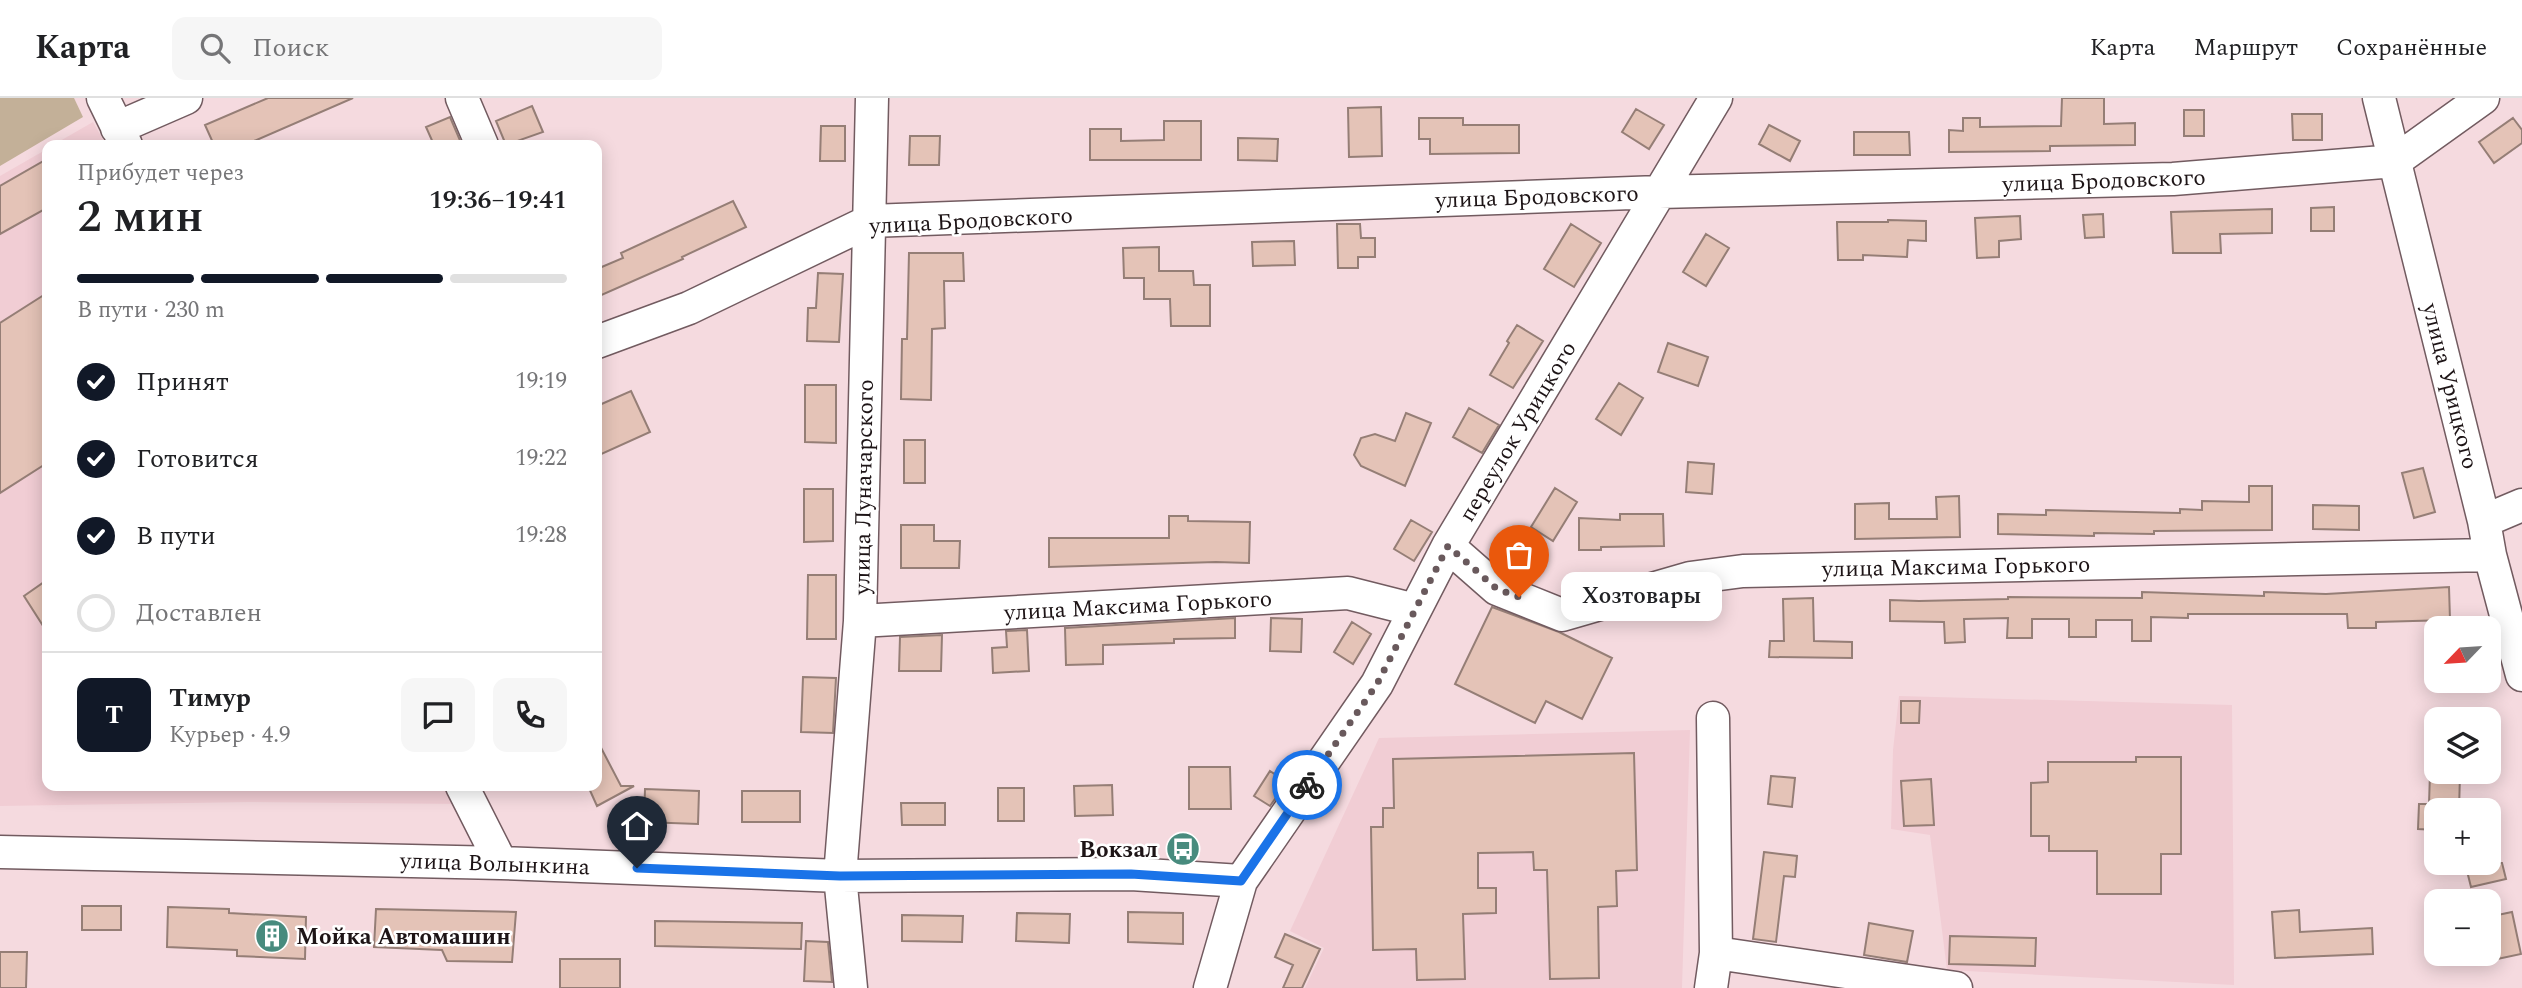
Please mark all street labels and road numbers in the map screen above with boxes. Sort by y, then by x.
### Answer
street label: улица Бродовского [2001,160,2206,203]
street label: улица Бродовского [1434,176,1639,219]
street label: улица Бродовского [867,199,1074,244]
street label: улица Урицкого [2412,299,2487,473]
street label: переулок Урицкого [1450,335,1586,529]
street label: улица Луначарского [845,379,884,596]
street label: улица Максима Горького [1821,548,2091,587]
street label: улица Максима Горького [1002,582,1273,631]
street label: улица Волынкина [398,844,590,885]

